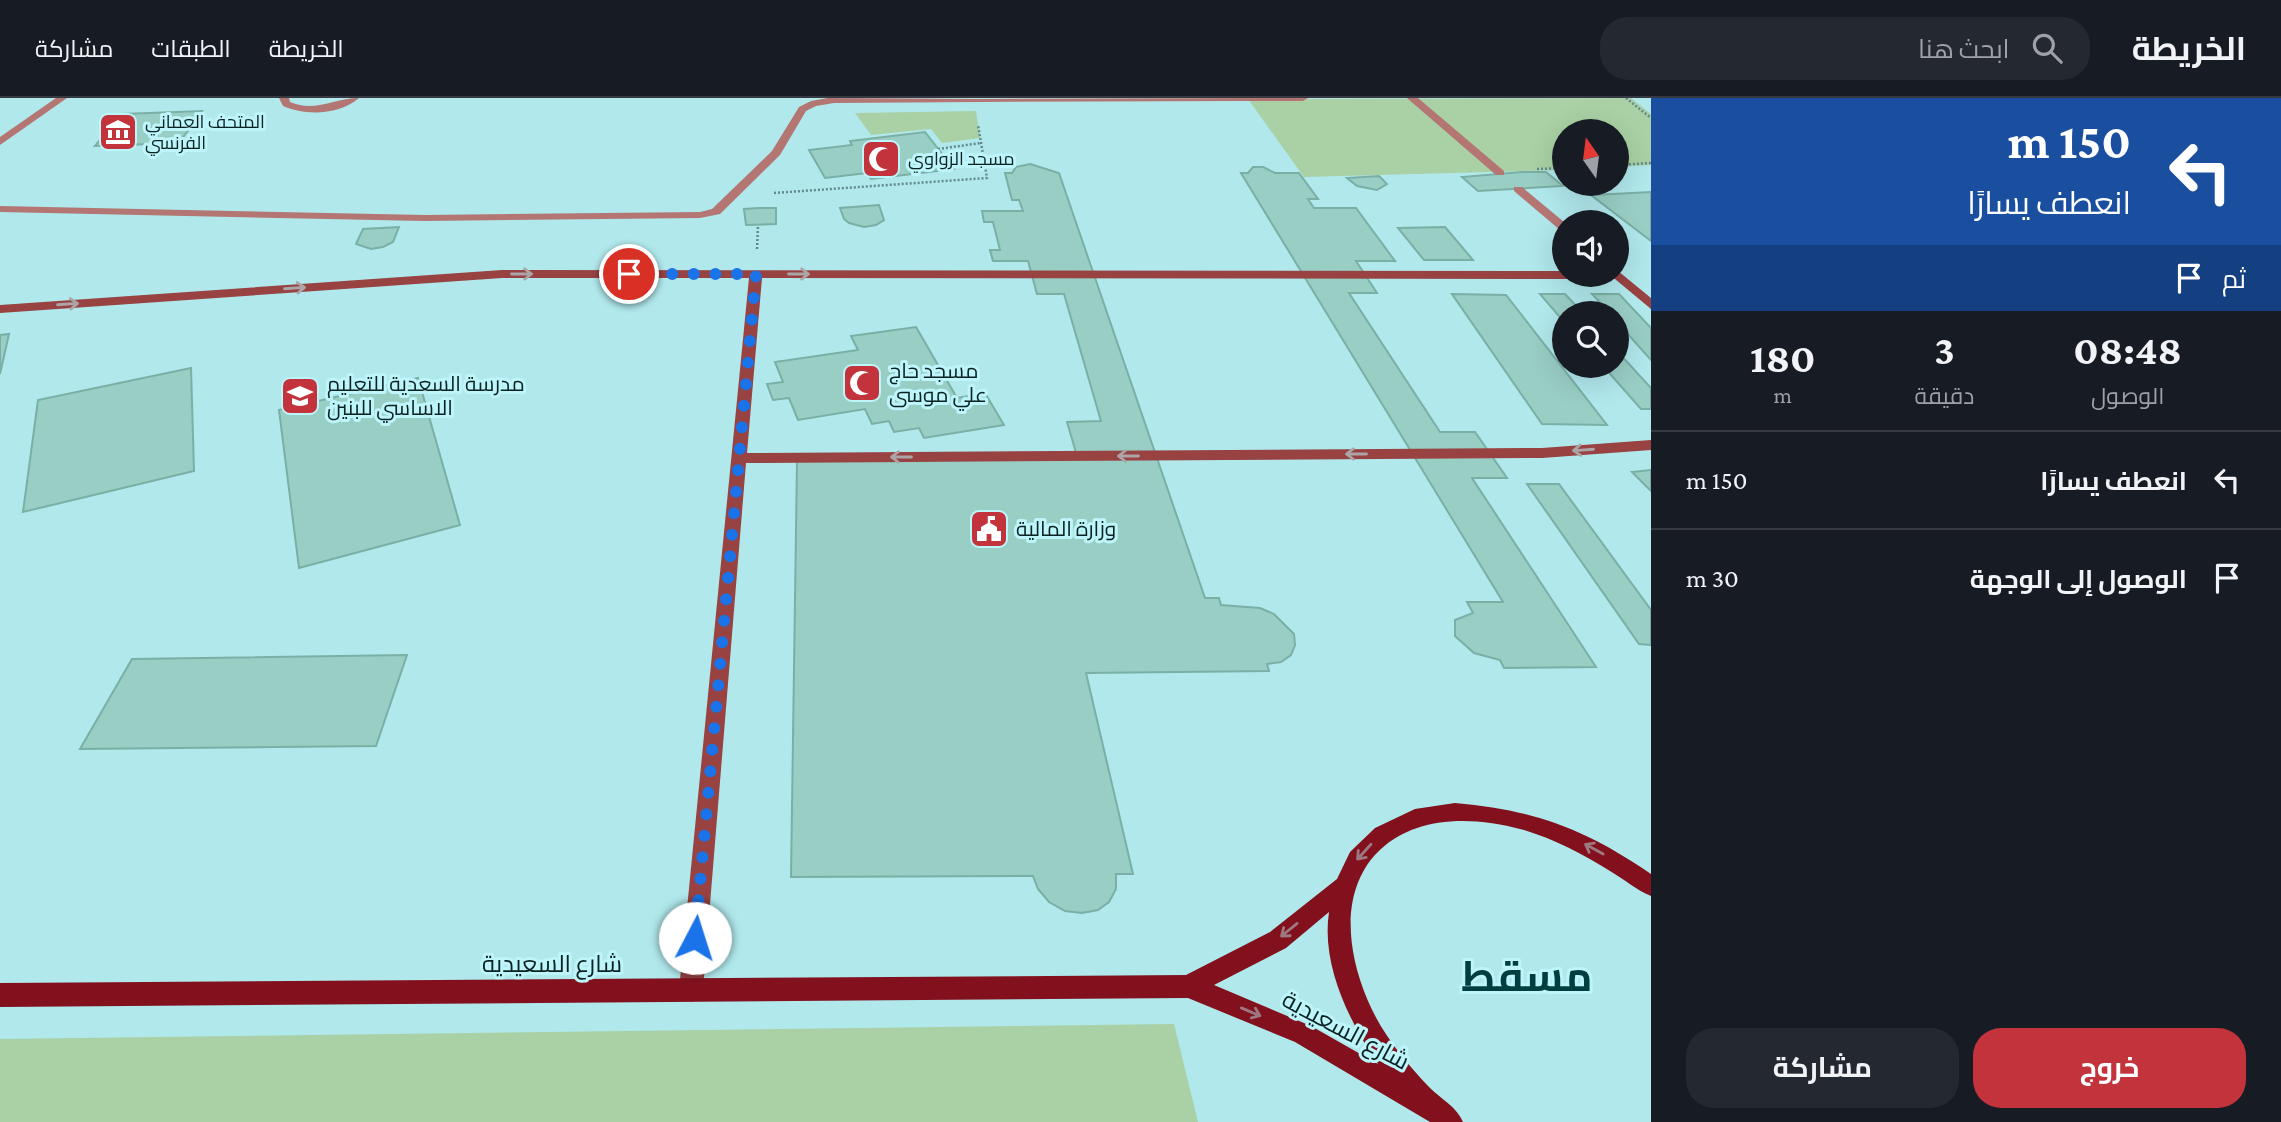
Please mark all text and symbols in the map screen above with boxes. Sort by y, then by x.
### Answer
search box [1600,17,2090,80]
icon: search [2028,29,2066,67]
text: الخريطة [2132,30,2246,67]
text: مشاركة [35,35,113,62]
text: الطبقات [151,35,231,62]
text: الخريطة [269,35,344,62]
text: ابحث هنا [1918,35,2010,64]
museum icon: المتحف العماني الفرنسي [97,111,139,153]
place label: المتحف العماني الفرنسي [145,112,265,156]
text: 150 m [2008,114,2131,169]
north arrow [1552,119,1629,196]
map controls [1552,119,1629,378]
icon: left [2155,126,2246,217]
mosque icon: مسجد الزواوي [860,138,902,180]
place label: مسجد الزواوي [908,149,1015,173]
text: انعطف يسارًا [1967,185,2131,221]
button: sound [1552,210,1629,287]
pin [599,244,659,304]
icon: arrive [610,255,648,293]
icon: arrive [2170,259,2208,297]
text: ثم [2222,265,2246,294]
one-way arrow [510,267,533,281]
one-way arrow [787,267,810,281]
one-way arrow [283,281,306,294]
one-way arrow [56,297,79,310]
button: search [1552,301,1629,378]
text: 3 [1934,326,1955,373]
text: 08:48 [2073,326,2182,373]
text: 180 [1750,334,1816,381]
place label: مسجد حاج علي موسى [889,359,987,411]
mosque icon: مسجد حاج علي موسى [841,362,883,404]
place label: مدرسة السعدية للتعليم الاساسي للبنين [327,372,525,423]
school or university icon: مدرسة السعدية للتعليم الاساسي للبنين [279,375,321,417]
text: m [1774,382,1792,408]
text: دقيقة [1915,383,1974,409]
text: الوصول [2091,383,2164,409]
one-way arrow [1572,444,1595,457]
one-way arrow [1344,447,1367,461]
one-way arrow [1117,449,1140,462]
one-way arrow [889,450,912,464]
icon: left [2208,461,2246,499]
text: 150 m [1686,466,1747,495]
text: انعطف يسارًا [2040,467,2187,496]
public building icon: وزارة المالية [968,508,1010,550]
place label: وزارة المالية [1016,517,1116,541]
icon: arrive [2208,559,2246,597]
text: 30 m [1686,564,1739,593]
text: الوصول إلى الوجهة [1970,565,2187,594]
one-way arrow [1356,842,1372,860]
one-way arrow [1584,842,1604,856]
position arrow [658,901,732,975]
one-way arrow [1281,922,1299,938]
street label: شارع السعيدية [482,950,622,980]
district label: مسقط [1462,953,1592,1000]
street label: شارع السعيدية [1276,985,1414,1077]
one-way arrow [1239,1007,1261,1020]
button: مشاركة [1686,1028,1959,1108]
button: خروج [1973,1028,2246,1108]

